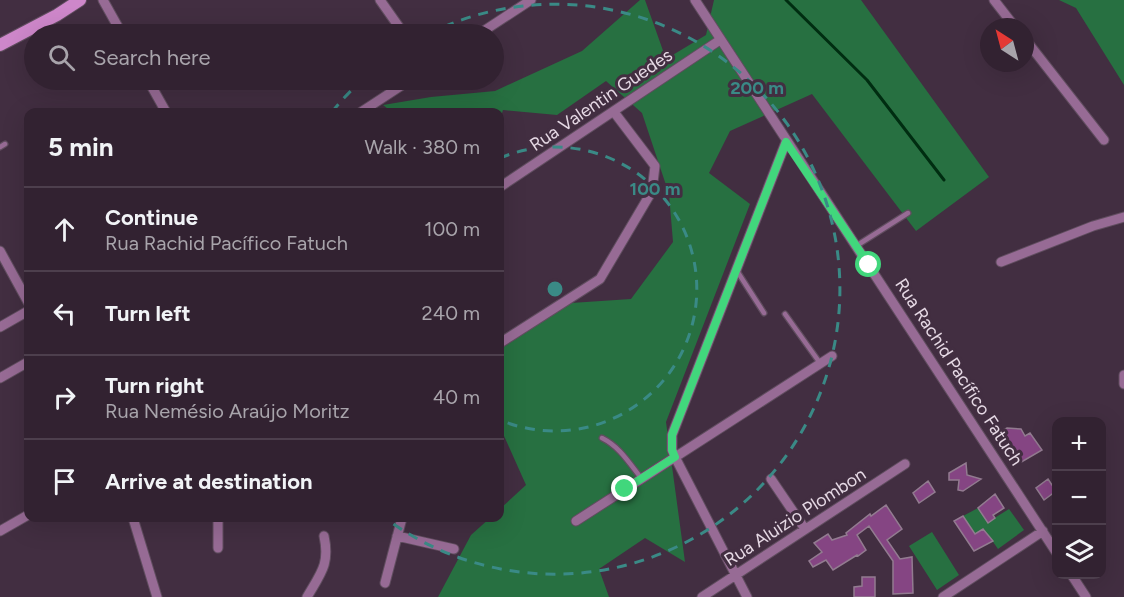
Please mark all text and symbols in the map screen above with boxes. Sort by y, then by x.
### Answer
north arrow [980,18,1034,72]
search box [24,24,504,90]
icon: search [45,41,78,74]
text: Search here [93,44,211,71]
street label: Rua Valentin Guedes [525,44,677,156]
text: 200 m [730,77,784,99]
text: 5 min [48,131,114,163]
text: Walk · 380 m [364,135,480,159]
text: 100 m [630,178,680,200]
text: Continue [105,204,198,231]
icon: ahead [48,213,81,246]
text: 100 m [424,217,480,241]
text: Rua Rachid Pacífico Fatuch [105,231,348,255]
route start [855,251,881,277]
street label: Rua Rachid Pacífico Fatuch [890,274,1028,470]
centre of rings [545,279,565,299]
icon: left [48,297,81,330]
text: Turn left [105,300,191,327]
text: 240 m [422,301,480,325]
text: Turn right [105,372,204,399]
icon: right [48,381,81,414]
text: 40 m [433,385,480,409]
text: Rua Nemésio Araújo Moritz [105,399,350,423]
map controls [1052,417,1106,579]
button: + [1052,417,1106,471]
street label: Rua Aluizio Plombon [720,463,870,571]
icon: arrive [48,465,81,498]
text: Arrive at destination [105,468,313,495]
button: − [1052,471,1106,525]
route end [611,475,637,501]
button: layers [1052,525,1106,579]

